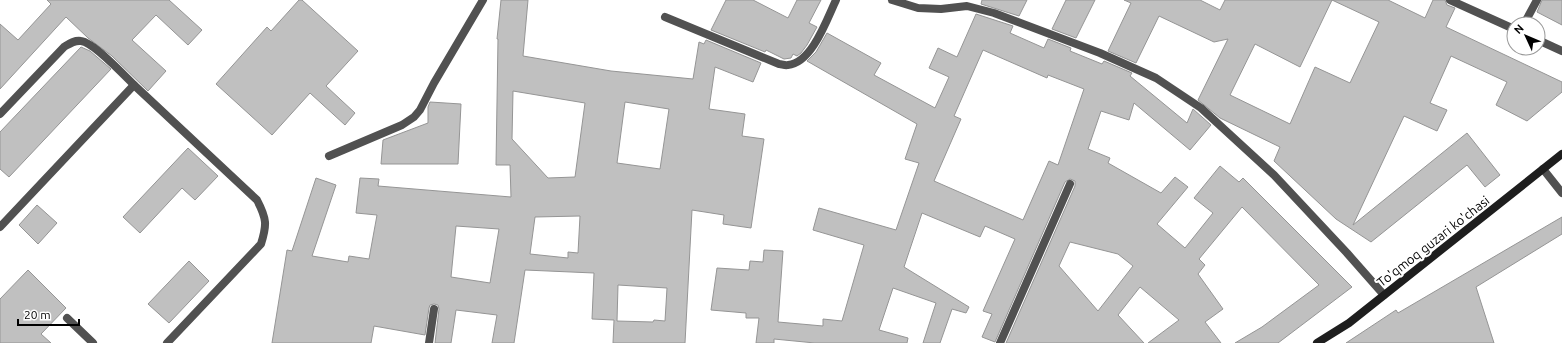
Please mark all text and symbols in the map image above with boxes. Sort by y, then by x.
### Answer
north arrow [1506,16,1546,56]
text: N [1512,22,1526,36]
street label: To'qmoq guzari ko'chasi [1374,193,1492,289]
scale bar [18,301,79,327]
text: 20 m [24,308,51,321]

